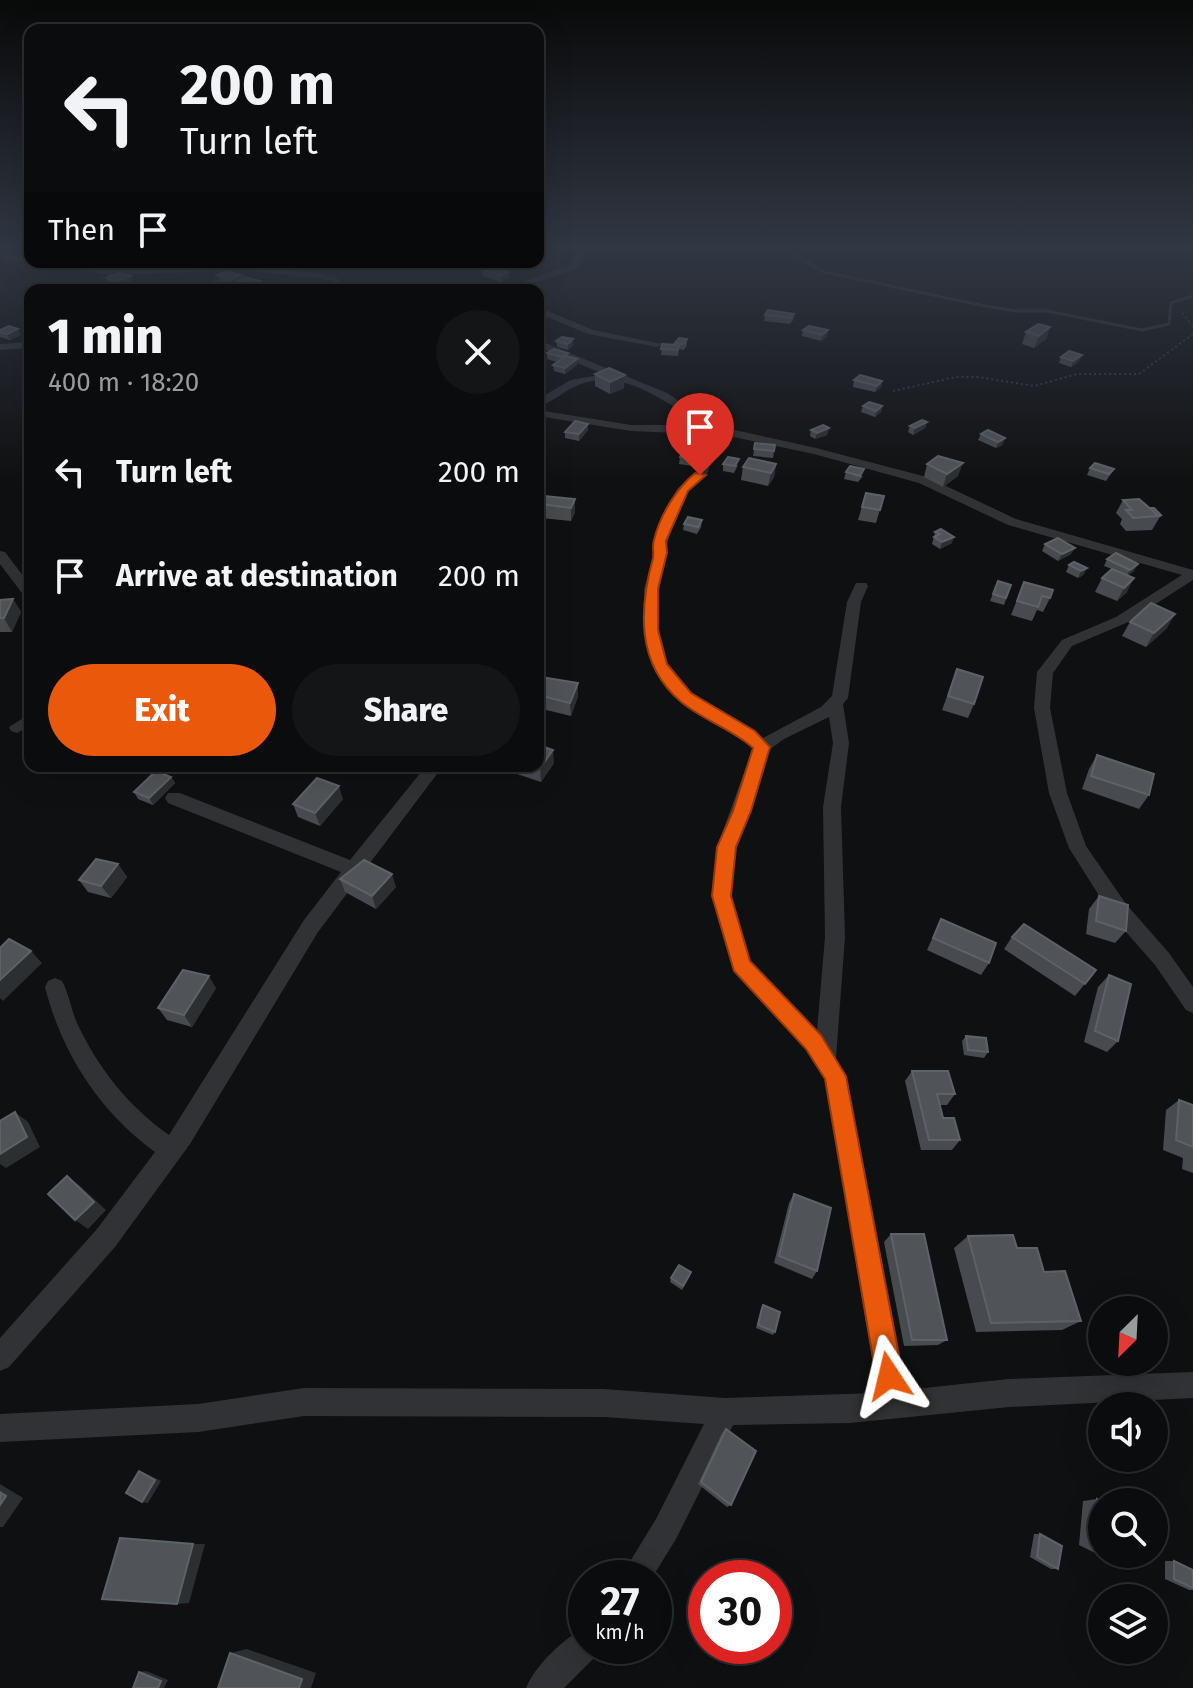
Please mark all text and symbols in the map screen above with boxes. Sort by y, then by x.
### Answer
text: 200 m [180,52,335,119]
icon: left [48,56,152,160]
text: Turn left [180,120,318,164]
icon: arrive [131,208,175,252]
text: Then [48,212,115,248]
text: 1 min [48,308,163,366]
button: close [436,310,520,394]
text: 400 m · 18:20 [48,367,199,398]
pin [666,393,734,475]
icon: arrive [678,405,722,449]
icon: left [48,450,92,494]
text: Turn left [116,454,232,490]
text: 200 m [438,454,520,490]
icon: arrive [48,554,92,598]
text: Arrive at destination [116,558,398,594]
text: 200 m [438,558,520,594]
button: Exit [48,664,276,756]
button: Share [292,664,520,756]
north arrow [1088,1296,1168,1376]
map controls [1088,1296,1168,1664]
position arrow [847,1334,931,1418]
button: sound [1088,1392,1168,1472]
button: search [1088,1488,1168,1568]
speed limit sign: 30 [688,1560,792,1664]
text: 27 [601,1578,640,1626]
button: layers [1088,1584,1168,1664]
text: km/h [595,1620,645,1644]

